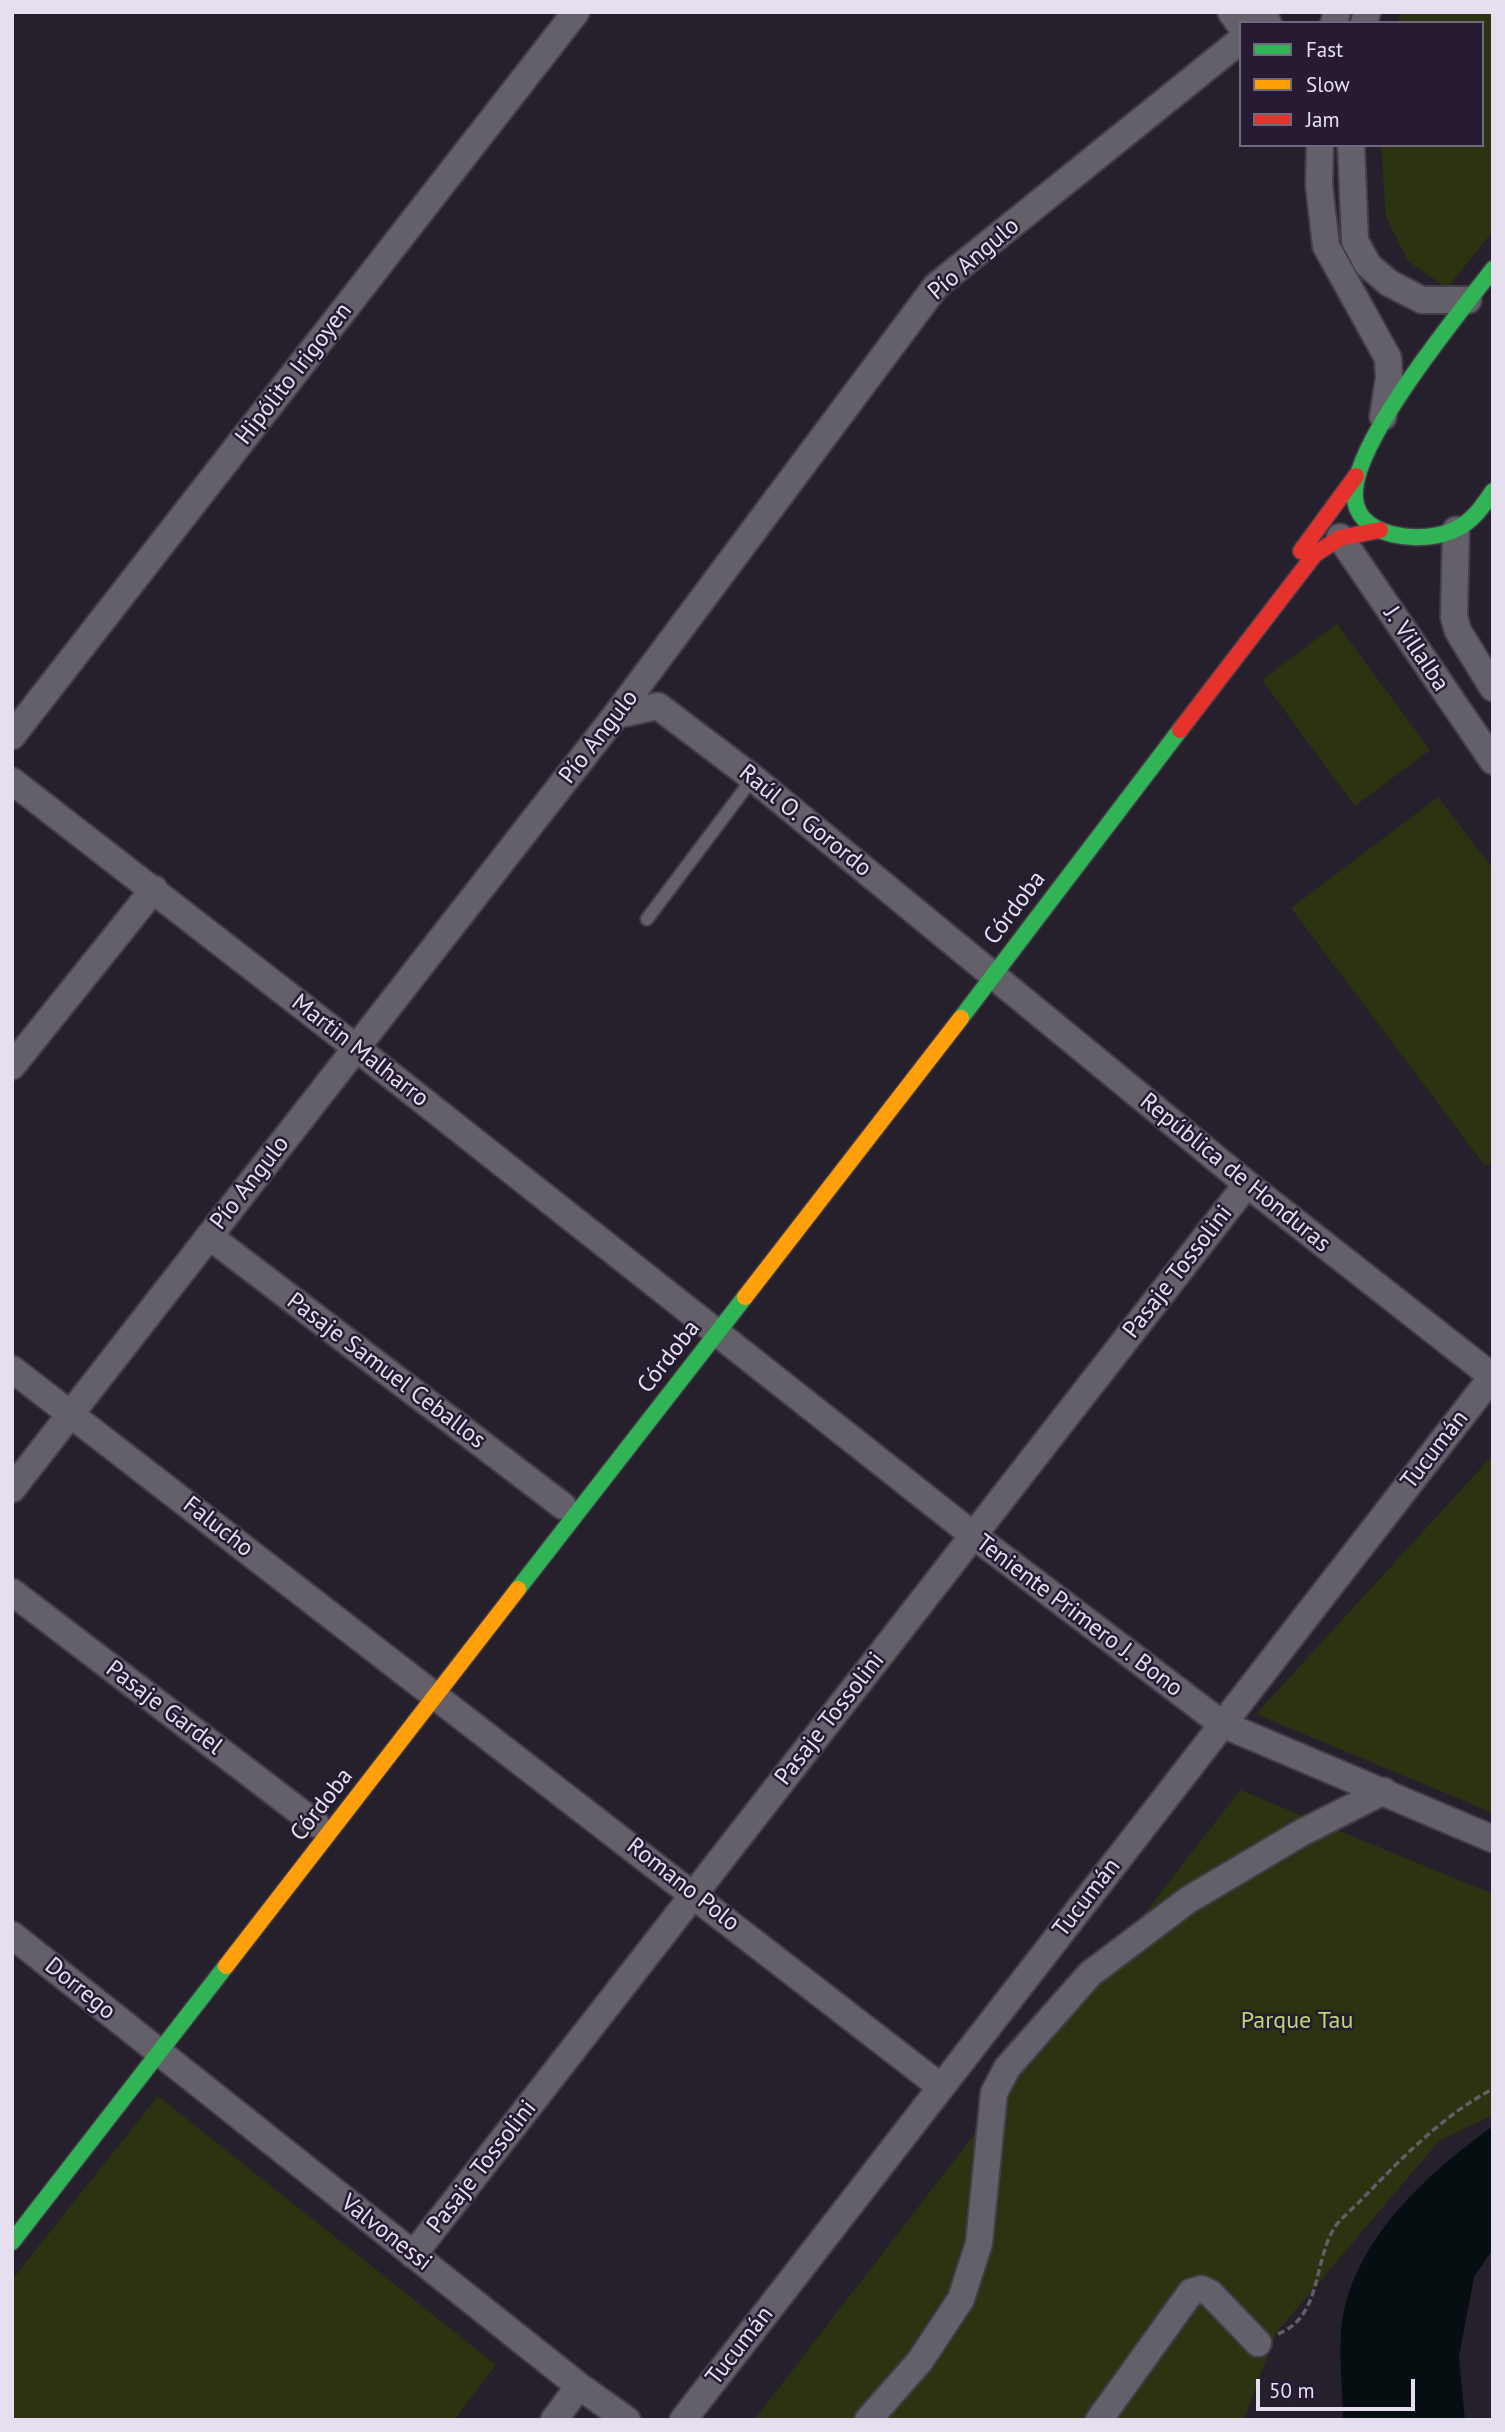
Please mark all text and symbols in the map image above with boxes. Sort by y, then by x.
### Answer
legend [1239,21,1484,147]
text: Fast [1306,36,1343,63]
text: Slow [1306,71,1350,98]
text: Jam [1306,106,1340,133]
street label: Pío Angulo [923,212,1025,306]
street label: Hipólito Irigoyen [230,297,358,451]
street label: J. Villalba [1377,601,1455,697]
street label: Pío Angulo [553,684,645,790]
street label: Raúl O. Gorordo [733,759,877,883]
street label: Córdoba [978,866,1052,950]
street label: Martin Malharro [286,989,434,1113]
street label: República de Honduras [1134,1087,1336,1259]
street label: Pío Angulo [204,1130,296,1236]
street label: Pasaje Tossolini [1117,1200,1239,1344]
street label: Pasaje Samuel Ceballos [281,1287,491,1455]
street label: Córdoba [632,1315,706,1399]
street label: Tucumán [1395,1405,1475,1495]
street label: Falucho [177,1491,259,1563]
street label: Teniente Primero J. Bono [970,1529,1188,1703]
street label: Pasaje Tossolini [769,1647,891,1791]
street label: Pasaje Gardel [100,1655,228,1761]
street label: Córdoba [285,1763,359,1847]
street label: Romano Polo [621,1832,745,1938]
street label: Tucumán [1047,1853,1127,1943]
street label: Dorrego [39,1952,121,2026]
park label: Parque Tau [1241,2007,1353,2035]
street label: Pasaje Tossolini [421,2095,543,2239]
street label: Valvonessi [335,2189,437,2277]
street label: Tucumán [700,2301,780,2391]
scale bar [1260,2366,1419,2410]
text: 50 m [1269,2377,1315,2404]

